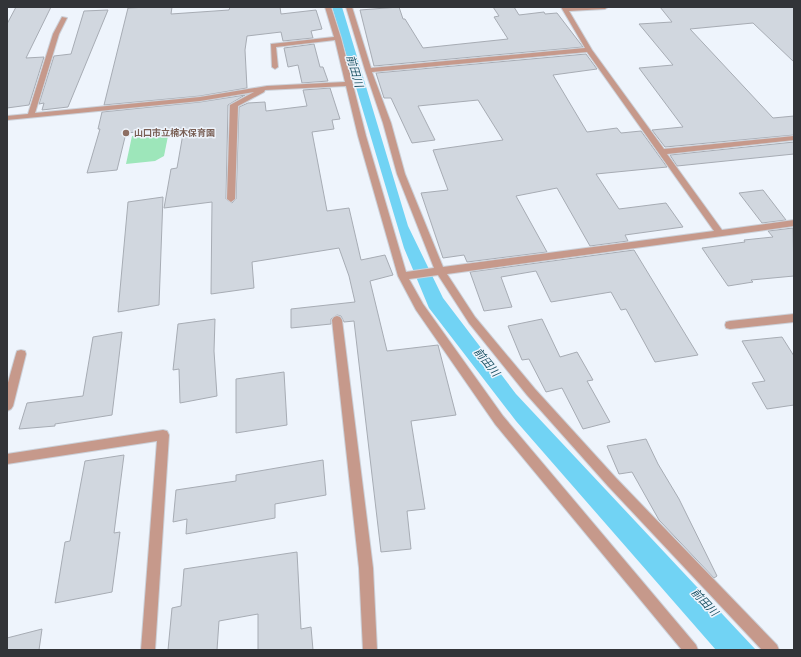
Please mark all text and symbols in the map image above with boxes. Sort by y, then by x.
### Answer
water label: 前田川 [344,53,368,90]
place label: 山口市立楠木保育園 [134,126,215,139]
marker: 山口市立楠木保育園 [121,128,131,138]
water label: 前田川 [471,344,504,380]
water label: 前田川 [689,584,723,620]

